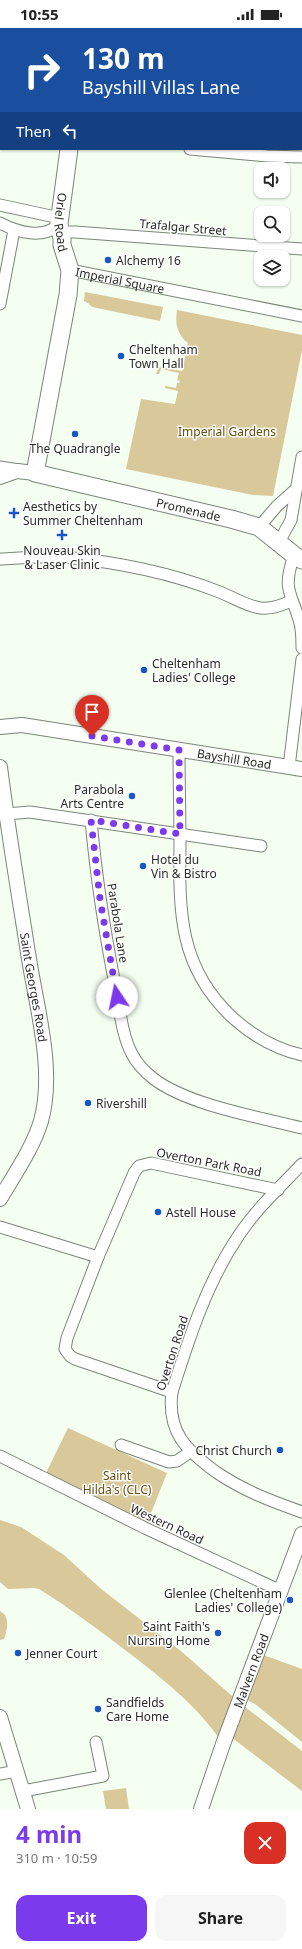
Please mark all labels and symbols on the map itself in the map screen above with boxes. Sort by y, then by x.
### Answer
street label: Oriel Road [50,192,72,254]
street label: Trafalgar Street [139,215,228,239]
place label: Alchemy 16 [116,252,181,269]
marker: Alchemy 16 [103,255,113,265]
street label: Imperial Square [74,263,166,297]
place label: Cheltenham Town Hall [129,341,198,372]
marker: Cheltenham Town Hall [116,351,126,361]
park label: Imperial Gardens [178,423,276,440]
marker: The Quadrangle [70,429,80,439]
place label: The Quadrangle [30,440,121,457]
street label: Promenade [155,493,223,525]
place label: Aesthetics by Summer Cheltenham [23,498,143,529]
marker: Aesthetics by Summer Cheltenham [8,507,20,519]
marker: Nouveau Skin & Laser Clinic [56,529,68,541]
place label: Nouveau Skin & Laser Clinic [23,542,101,573]
place label: Cheltenham Ladies' College [152,655,236,686]
marker: Cheltenham Ladies' College [139,665,149,675]
pin [75,695,109,736]
street label: Bayshill Road [196,744,273,773]
place label: Parabola Arts Centre [61,781,124,812]
marker: Parabola Arts Centre [127,791,137,801]
place label: Hotel du Vin & Bistro [151,851,217,882]
marker: Hotel du Vin & Bistro [138,861,148,871]
street label: Parabola Lane [103,882,133,964]
street label: Saint Georges Road [16,931,52,1043]
position arrow [96,976,138,1018]
place label: Rivershill [96,1095,147,1112]
marker: Rivershill [83,1098,93,1108]
street label: Overton Park Road [155,1143,263,1181]
place label: Astell House [166,1204,236,1221]
marker: Astell House [153,1207,163,1217]
street label: Overton Road [152,1313,192,1393]
place label: Christ Church [195,1442,272,1459]
marker: Christ Church [275,1445,285,1455]
park label: Saint Hilda's (CLC) [83,1467,152,1498]
street label: Western Road [128,1500,206,1548]
place label: Glenlee (Cheltenham Ladies' College) [164,1585,282,1616]
marker: Glenlee (Cheltenham Ladies' College) [285,1595,295,1605]
place label: Saint Faith's Nursing Home [128,1618,210,1649]
marker: Saint Faith's Nursing Home [213,1628,223,1638]
street label: Malvern Road [229,1631,272,1710]
place label: Jenner Court [25,1645,98,1662]
marker: Jenner Court [13,1648,23,1658]
place label: Sandfields Care Home [106,1694,169,1725]
marker: Sandfields Care Home [93,1704,103,1714]

